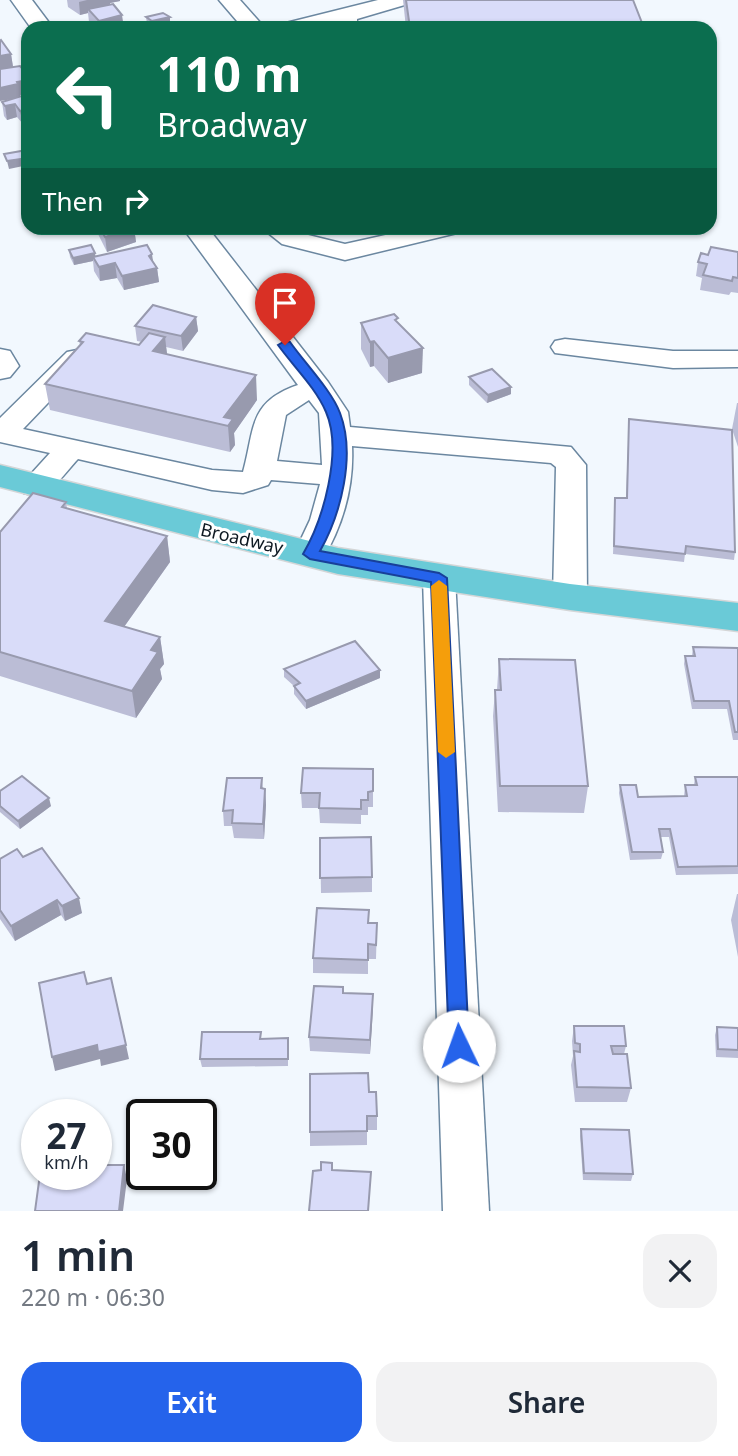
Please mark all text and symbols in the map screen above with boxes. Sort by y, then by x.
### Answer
text: 110 m [157,40,302,106]
icon: left [42,49,133,140]
text: Broadway [157,103,307,146]
icon: right [117,182,155,220]
text: Then [42,183,103,219]
pin [255,273,315,345]
icon: arrive [266,284,304,322]
street label: Broadway [198,517,287,559]
position arrow [422,1009,496,1083]
speed limit sign: 30 [126,1099,217,1190]
text: 27 [46,1112,87,1159]
text: km/h [44,1150,89,1174]
text: 1 min [21,1226,135,1283]
button: close [643,1234,717,1308]
text: 220 m · 06:30 [21,1281,165,1313]
button: Exit [21,1362,362,1442]
button: Share [376,1362,717,1442]

